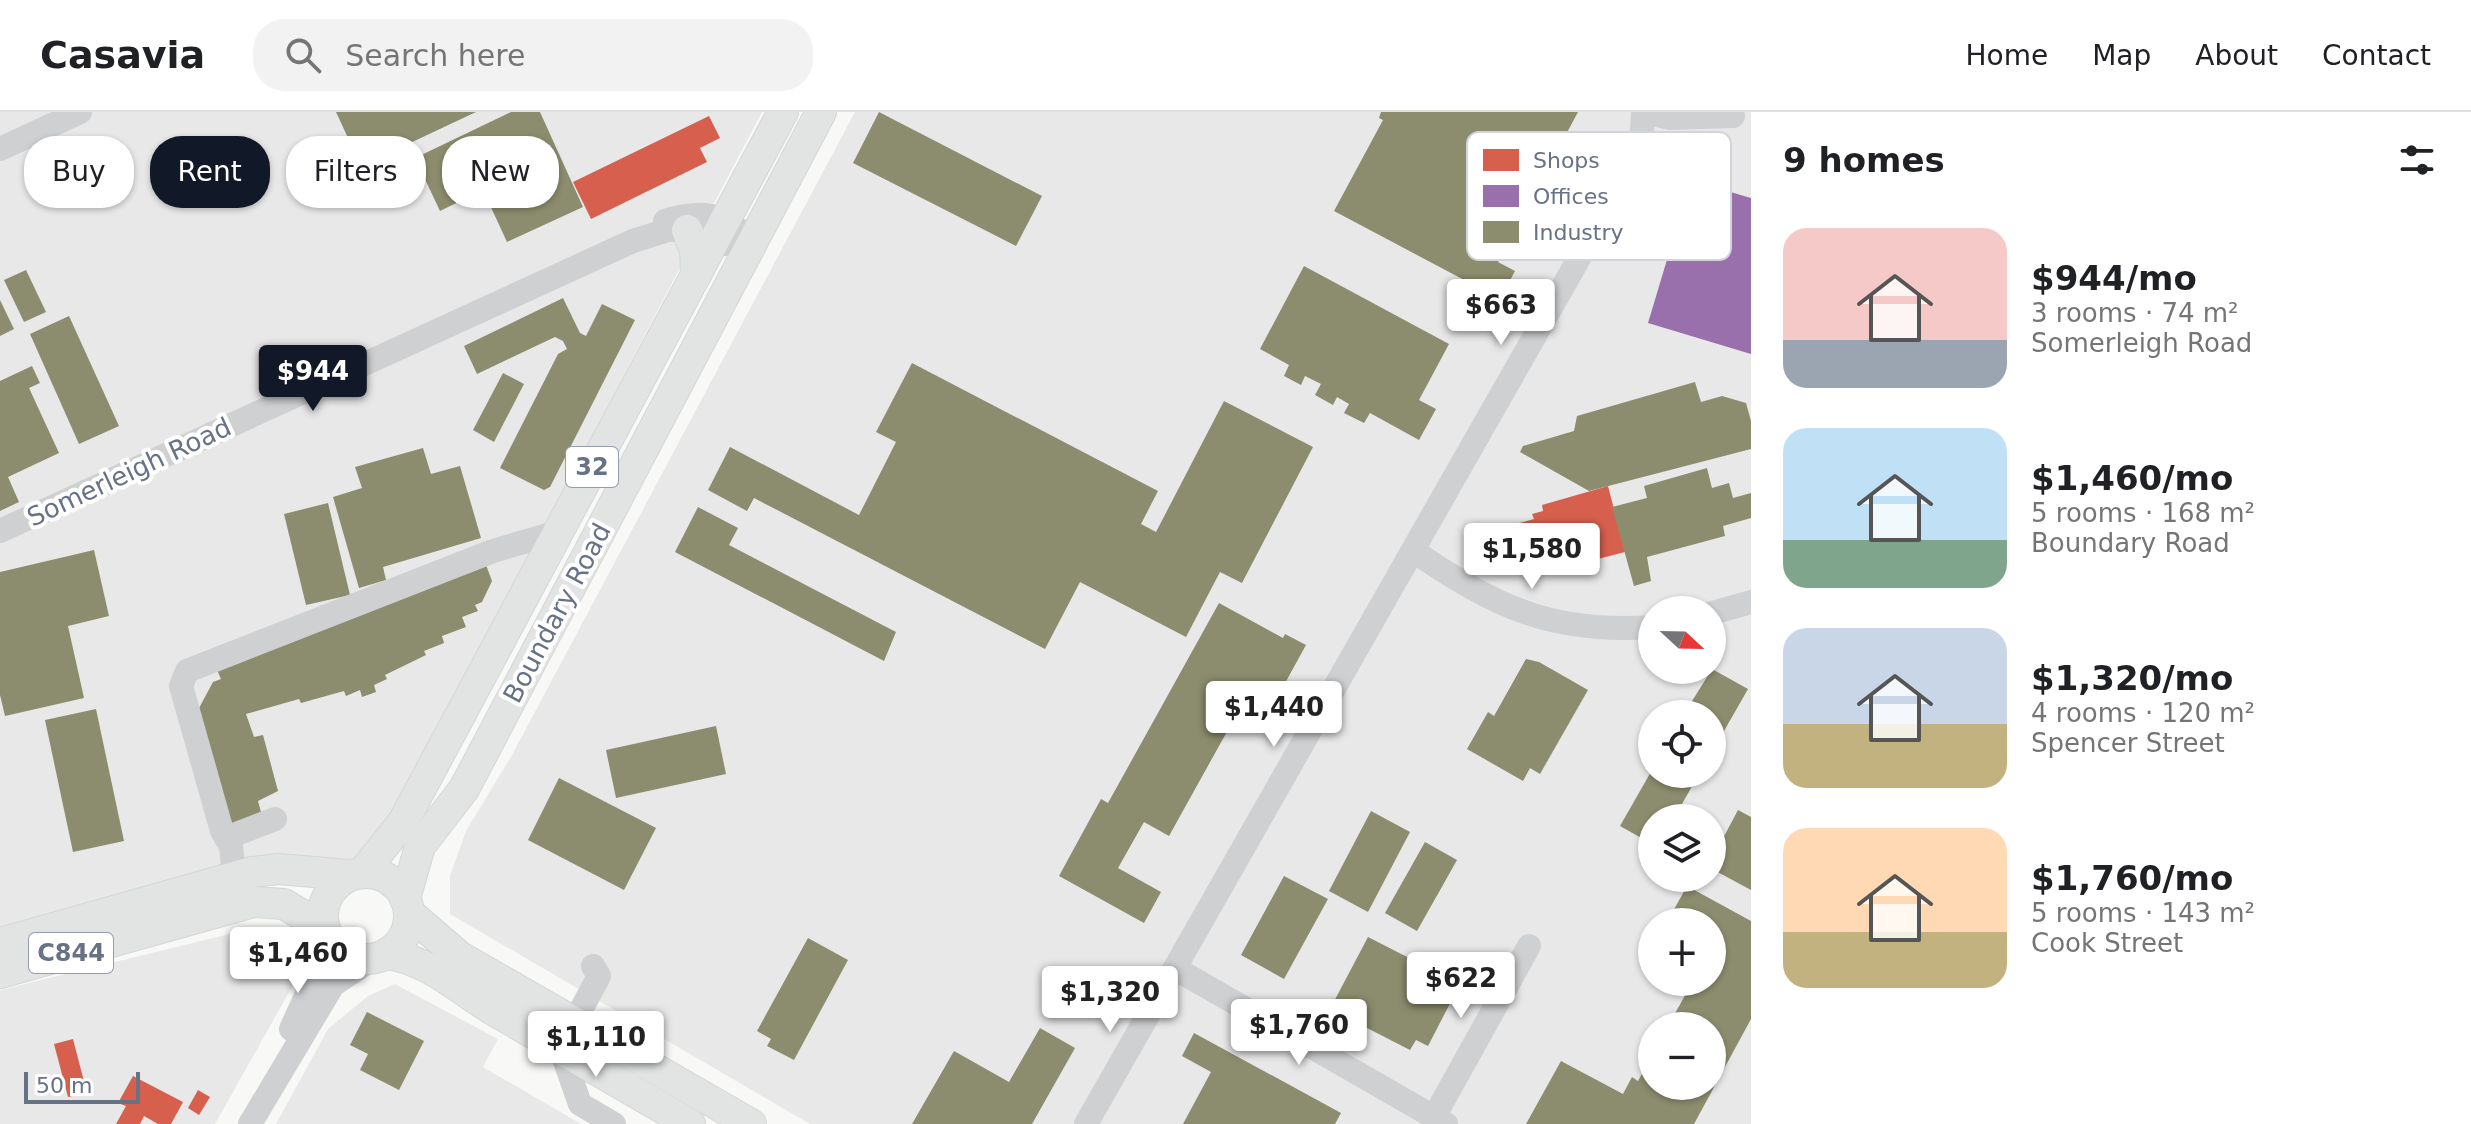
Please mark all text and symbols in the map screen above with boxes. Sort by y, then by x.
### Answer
search box [253,19,813,91]
text: Casavia [40,33,205,77]
icon: search [281,33,325,77]
text: Search here [345,38,525,73]
text: Home [1965,39,2048,72]
text: Map [2092,39,2151,72]
text: About [2195,39,2278,72]
text: Contact [2322,39,2431,72]
legend [1467,132,1731,260]
chip: Buy [24,136,134,208]
chip: Rent [150,136,270,208]
chip: Filters [286,136,426,208]
chip: New [442,136,559,208]
icon: filters [2395,138,2439,182]
text: 9 homes [1783,140,1945,180]
text: Shops [1533,148,1600,173]
text: Offices [1533,184,1609,209]
text: Industry [1533,220,1624,245]
text: $944/mo [2031,258,2197,298]
icon: home [1847,260,1943,356]
pin: $663 [1454,279,1548,347]
text: $663 [1465,290,1537,320]
text: 3 rooms · 74 m² [2031,298,2239,328]
text: Somerleigh Road [2031,328,2252,358]
pin: $944 [266,345,360,413]
text: $944 [277,356,349,386]
street label: Somerleigh Road [22,412,236,532]
road number: 32 [566,447,618,487]
text: $1,460/mo [2031,458,2233,498]
icon: home [1847,460,1943,556]
text: 5 rooms · 168 m² [2031,498,2255,528]
street label: Boundary Road [497,518,617,708]
pin: $1,580 [1467,523,1597,591]
text: Boundary Road [2031,528,2230,558]
text: $1,580 [1482,534,1582,564]
north arrow [1638,596,1726,684]
map controls [1638,596,1726,1100]
text: $1,320/mo [2031,658,2233,698]
icon: home [1847,660,1943,756]
pin: $1,440 [1209,681,1339,749]
text: $1,440 [1224,692,1324,722]
text: 4 rooms · 120 m² [2031,698,2255,728]
button: locate [1638,700,1726,788]
text: Spencer Street [2031,728,2225,758]
button: layers [1638,804,1726,892]
text: $1,760/mo [2031,858,2233,898]
icon: home [1847,860,1943,956]
text: 5 rooms · 143 m² [2031,898,2255,928]
button: + [1638,908,1726,996]
pin: $1,460 [233,927,363,995]
text: Cook Street [2031,928,2183,958]
road number: C844 [29,933,113,973]
text: $1,460 [248,938,348,968]
pin: $622 [1414,952,1508,1020]
text: $622 [1425,963,1497,993]
pin: $1,320 [1045,966,1175,1034]
text: $1,320 [1060,977,1160,1007]
pin: $1,760 [1234,999,1364,1067]
text: $1,760 [1249,1010,1349,1040]
pin: $1,110 [531,1011,661,1079]
button: − [1638,1012,1726,1100]
text: $1,110 [546,1022,646,1052]
scale bar [24,1068,140,1104]
text: 50 m [36,1073,92,1098]

